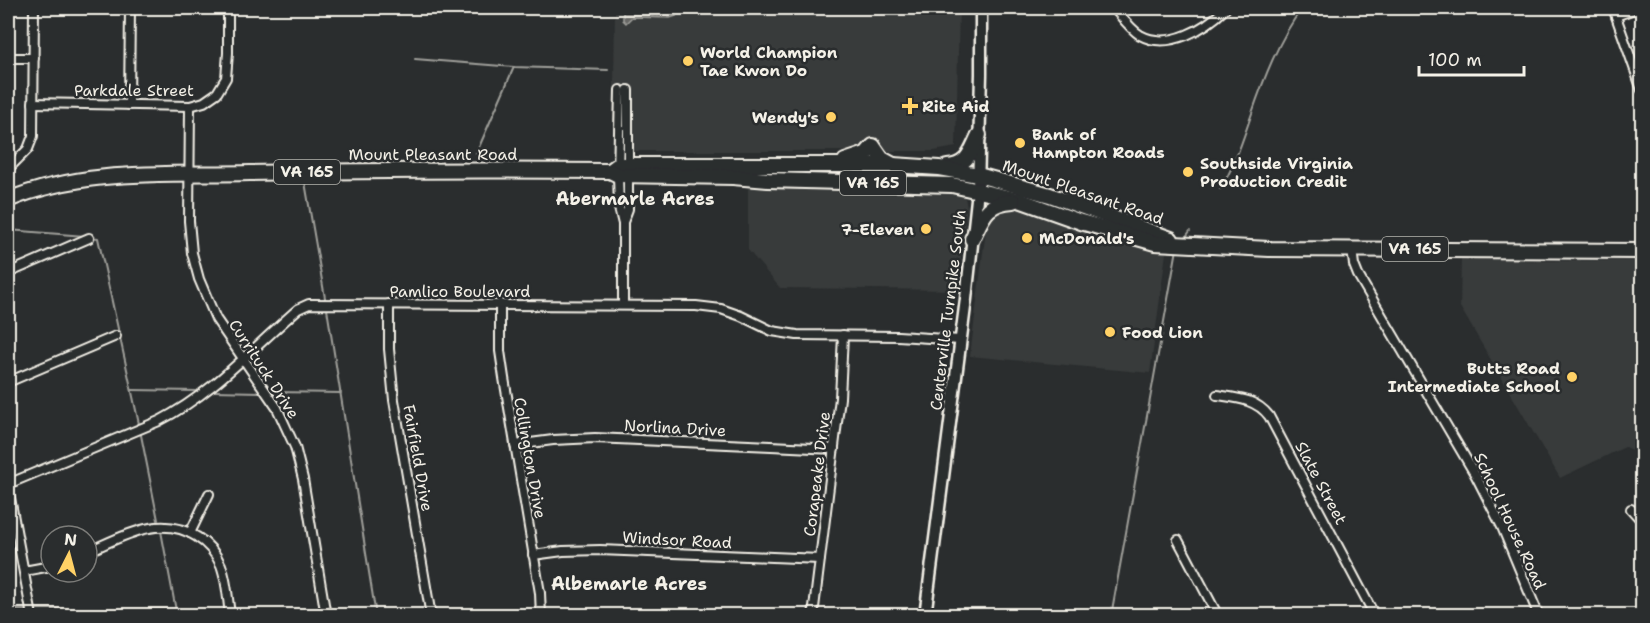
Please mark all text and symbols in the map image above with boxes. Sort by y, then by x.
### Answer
scale bar [1419,39,1524,77]
place label: World Champion Tae Kwon Do [700,42,838,81]
text: 100 m [1428,48,1482,72]
marker: World Champion Tae Kwon Do [681,54,695,68]
street label: Parkdale Street [74,80,194,101]
place label: Rite Aid [922,96,990,117]
marker: Rite Aid [903,99,917,113]
place label: Wendy's [752,107,819,128]
marker: Wendy's [824,110,838,124]
place label: Bank of Hampton Roads [1032,124,1165,163]
marker: Bank of Hampton Roads [1013,136,1027,150]
street label: Mount Pleasant Road [349,144,518,165]
place label: Southside Virginia Production Credit [1200,153,1353,192]
street label: Mount Pleasant Road [1000,155,1166,229]
road number: VA 165 [274,160,340,184]
marker: Southside Virginia Production Credit [1181,165,1195,179]
road number: VA 165 [840,171,906,195]
district label: Abermarle Acres [555,187,715,211]
street label: Centerville Turnpike South [925,208,971,412]
place label: 7-Eleven [841,219,914,240]
marker: 7-Eleven [919,222,933,236]
place label: McDonald's [1039,228,1135,249]
marker: McDonald's [1020,231,1034,245]
road number: VA 165 [1382,237,1448,261]
street label: Pamlico Boulevard [390,281,530,302]
street label: Currituck Drive [224,315,304,423]
place label: Food Lion [1122,322,1203,343]
marker: Food Lion [1103,325,1117,339]
place label: Butts Road Intermediate School [1388,358,1560,397]
marker: Butts Road Intermediate School [1565,370,1579,384]
street label: Collington Drive [509,396,551,520]
street label: Fairfield Drive [398,403,438,513]
street label: Corapeake Drive [799,410,835,538]
street label: Norlina Drive [623,415,727,441]
street label: Slate Street [1290,438,1352,528]
street label: School House Road [1469,449,1551,593]
north arrow [39,524,99,584]
street label: Windsor Road [622,527,732,553]
text: N [63,528,78,551]
district label: Albemarle Acres [551,572,707,596]

